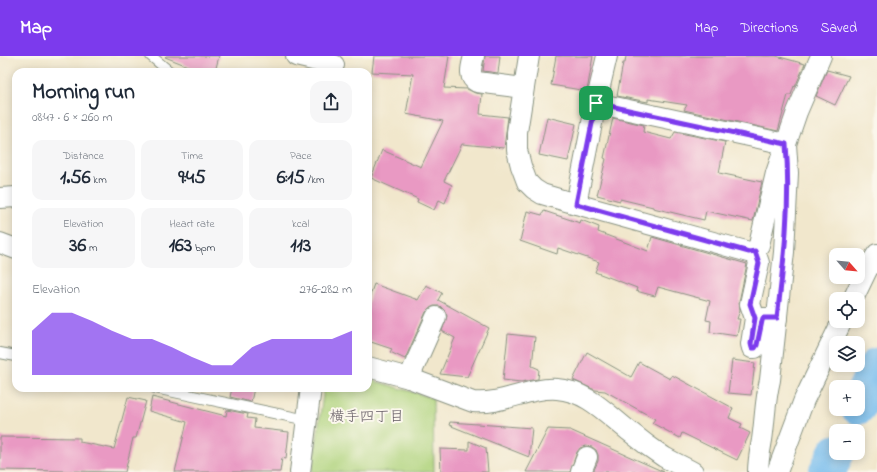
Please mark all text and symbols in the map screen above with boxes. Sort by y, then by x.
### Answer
text: Map [20,15,52,42]
text: Map [695,18,718,39]
text: Directions [740,18,798,39]
text: Saved [820,18,857,39]
text: Morning run [32,77,135,109]
button: share [310,81,352,123]
pin [579,86,613,120]
icon: arrive [585,92,607,114]
text: 08:47 · 6 × 260 m [32,108,112,127]
text: Distance [63,148,104,164]
text: Time [181,148,203,164]
text: Pace [290,148,311,164]
text: 1.56 [60,164,91,193]
text: 9:45 [178,164,206,193]
text: 6:15 [277,164,305,193]
text: km [91,172,107,188]
text: /km [305,172,325,188]
text: Elevation [63,216,104,232]
text: Heart rate [169,216,215,232]
text: kcal [292,216,309,232]
text: 36 [69,232,86,261]
text: 163 [169,232,192,261]
text: 113 [290,232,311,261]
text: m [86,240,98,256]
text: bpm [192,240,215,256]
north arrow [829,248,865,284]
map controls [829,248,865,460]
text: Elevation [32,280,80,299]
text: 276–282 m [300,280,352,299]
button: locate [829,292,865,328]
button: layers [829,336,865,372]
button: + [829,380,865,416]
district label: 横手四丁目 [329,406,405,428]
button: − [829,424,865,460]

